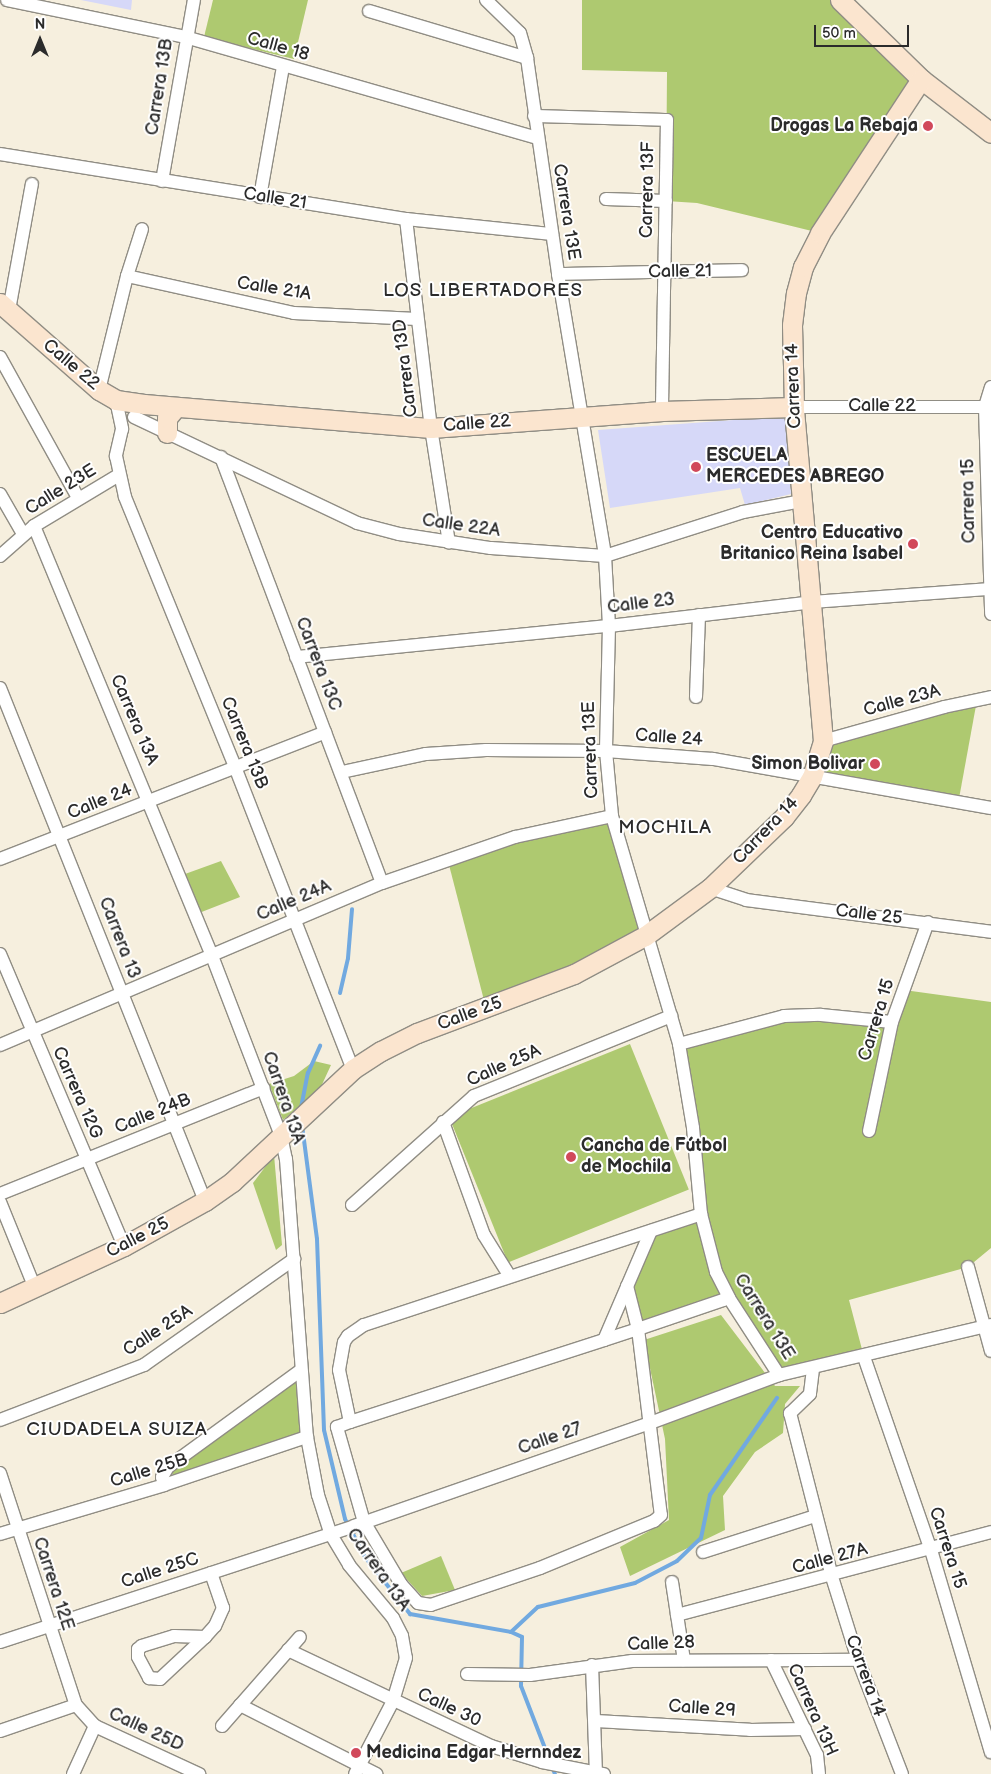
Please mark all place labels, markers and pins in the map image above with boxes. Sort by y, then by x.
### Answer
place label: Drogas La Rebaja [770,115,918,137]
marker: Drogas La Rebaja [922,120,934,132]
place label: ESCUELA MERCEDES ABREGO [706,446,884,488]
marker: ESCUELA MERCEDES ABREGO [690,461,702,473]
place label: Centro Educativo Britanico Reina Isabel [720,523,903,566]
marker: Centro Educativo Britanico Reina Isabel [907,538,919,550]
place label: Simon Bolivar [752,753,865,775]
marker: Simon Bolivar [869,758,881,770]
place label: Cancha de Fútbol de Mochila [581,1136,727,1178]
marker: Cancha de Fútbol de Mochila [565,1151,577,1163]
place label: Medicina Edgar Hernndez [366,1742,581,1764]
marker: Medicina Edgar Hernndez [350,1747,362,1759]

